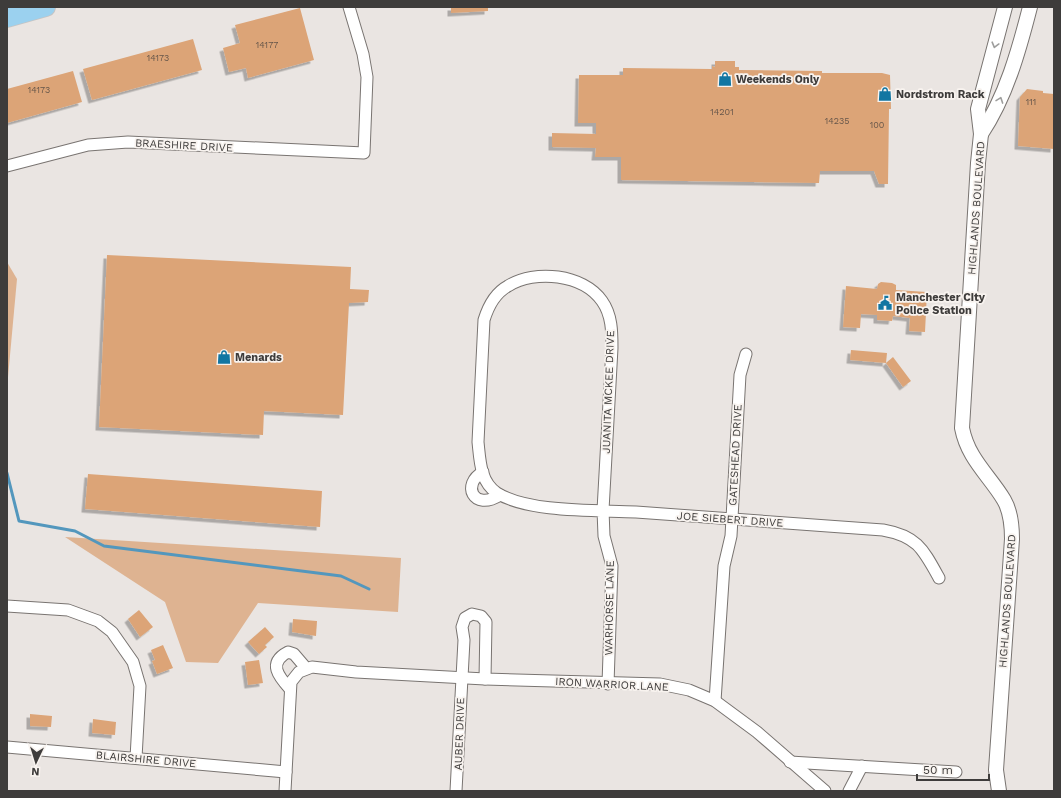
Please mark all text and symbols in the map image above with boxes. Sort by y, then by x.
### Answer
house number: 14177 [256,40,278,50]
one-way arrow [992,42,1000,48]
house number: 14173 [147,53,169,63]
shop icon: Weekends Only [717,71,733,87]
place label: Weekends Only [736,73,820,86]
house number: 14173 [28,85,50,95]
shop icon: Nordstrom Rack [877,86,893,102]
place label: Nordstrom Rack [896,88,985,101]
one-way arrow [995,96,1003,103]
house number: 111 [1026,97,1036,107]
house number: 14201 [710,107,734,117]
house number: 14235 [825,116,849,126]
house number: 100 [870,120,885,130]
street label: BRAESHIRE DRIVE [135,136,233,155]
street label: HIGHLANDS BOULEVARD [965,141,988,275]
place label: Manchester City Police Station [896,291,986,317]
public building icon: Manchester City Police Station [877,295,893,311]
street label: JUANITA MCKEE DRIVE [600,330,617,454]
shop icon: Menards [216,349,232,365]
place label: Menards [235,351,282,364]
street label: GATESHEAD DRIVE [726,404,745,506]
street label: JOE SIEBERT DRIVE [676,509,784,530]
street label: HIGHLANDS BOULEVARD [996,534,1019,668]
street label: WARHORSE LANE [602,560,617,656]
street label: IRON WARRIOR LANE [555,675,669,694]
street label: AUBER DRIVE [452,697,467,771]
north arrow [16,742,56,782]
street label: BLAIRSHIRE DRIVE [95,749,197,770]
scale bar [917,756,989,782]
text: 50 m [923,763,953,777]
text: N [31,765,40,778]

